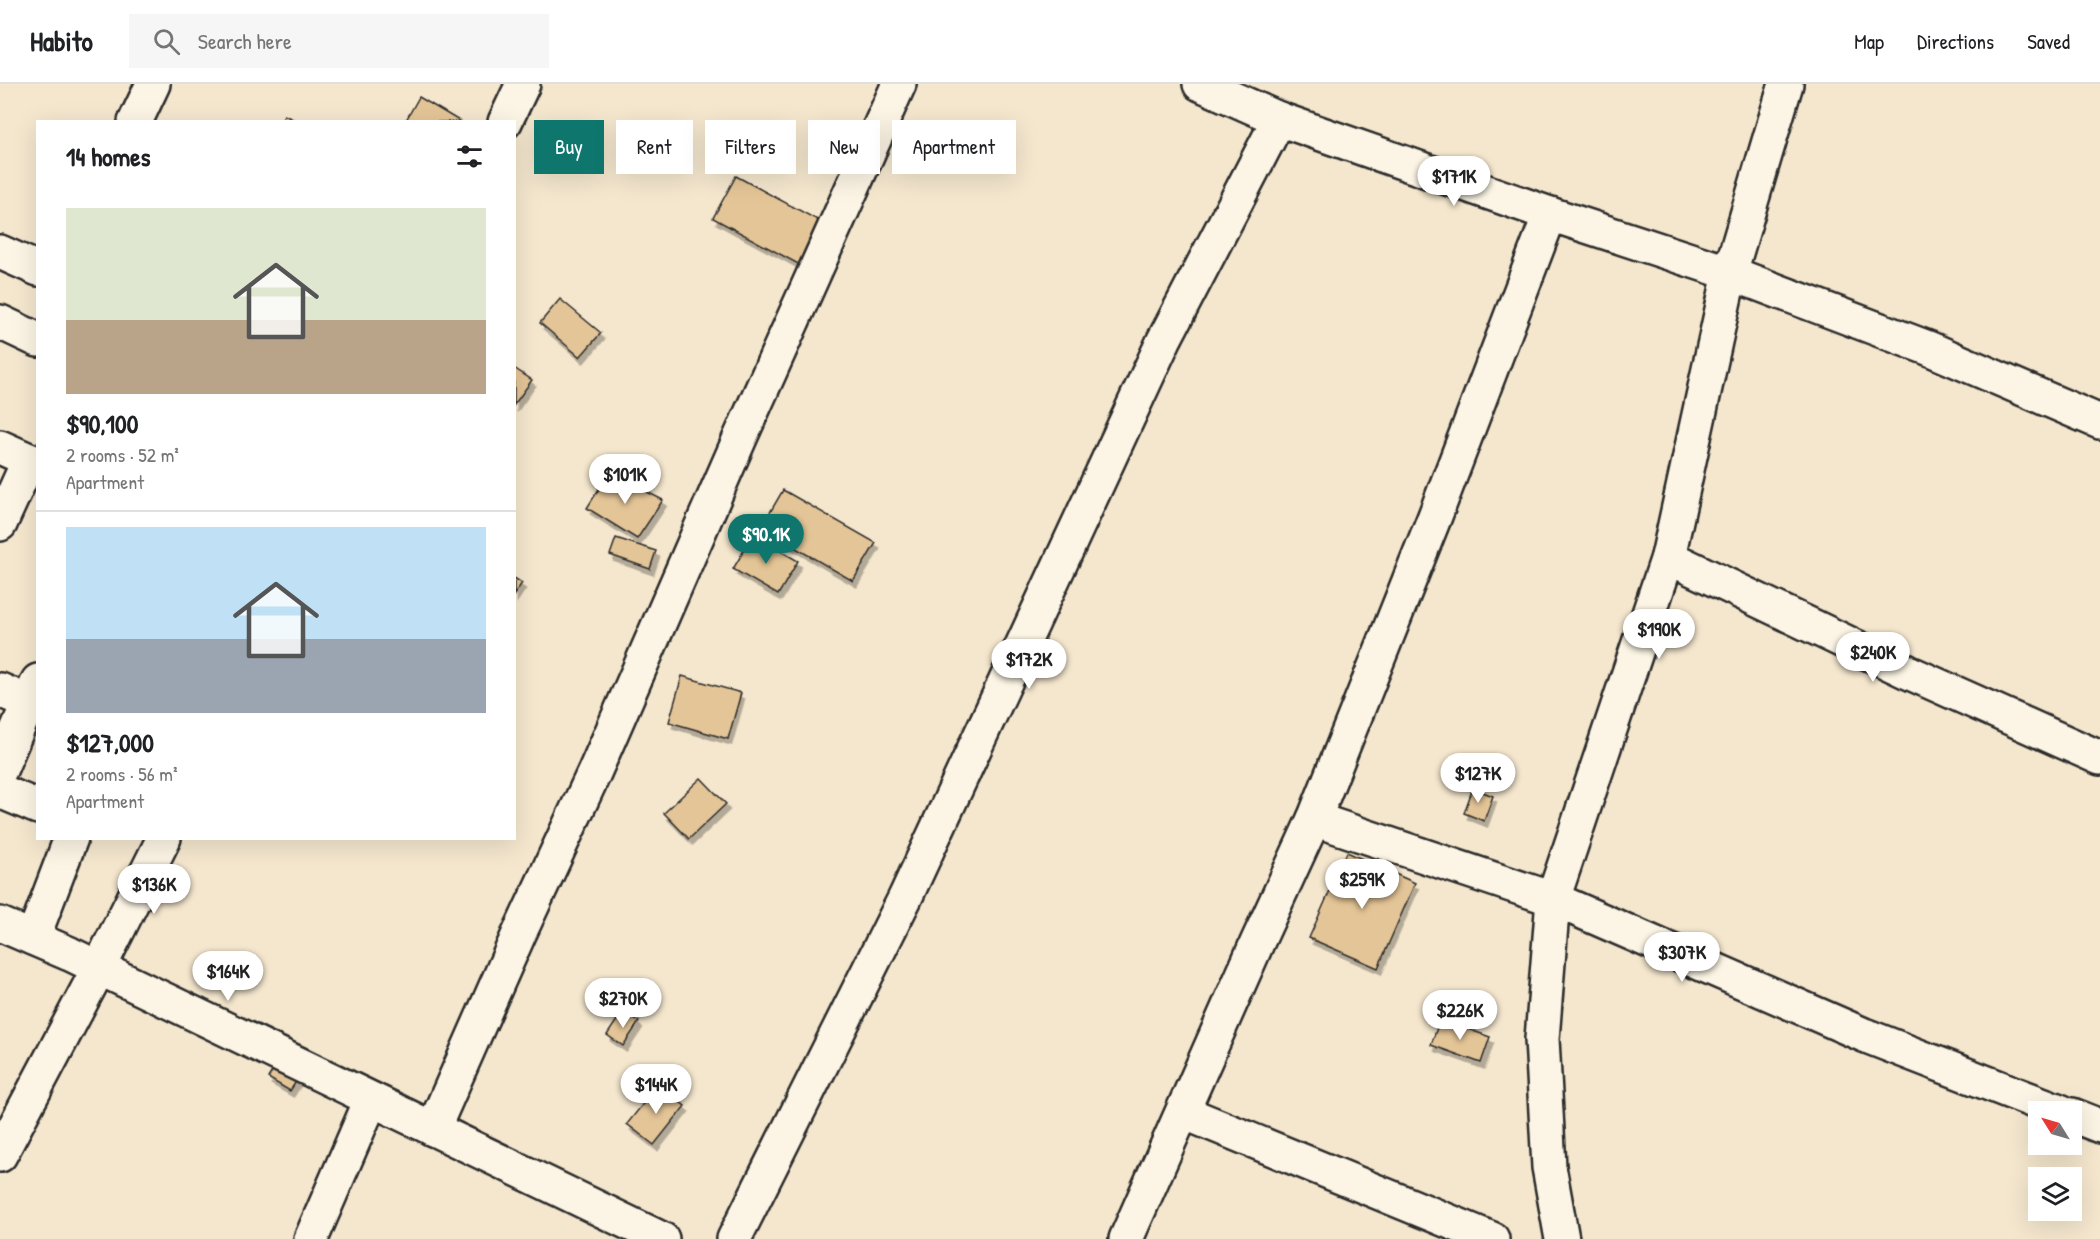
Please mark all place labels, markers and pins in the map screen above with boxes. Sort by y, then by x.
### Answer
pin: $171K [1412,156,1496,207]
pin: $101K [583,454,667,505]
pin: $90.1K [717,514,815,565]
pin: $190K [1617,609,1701,660]
pin: $240K [1831,632,1915,683]
pin: $172K [987,639,1071,690]
pin: $127K [1436,753,1520,804]
pin: $259K [1320,859,1404,910]
pin: $136K [112,864,196,915]
pin: $307K [1640,932,1724,983]
pin: $164K [186,951,270,1002]
pin: $270K [581,978,665,1029]
pin: $226K [1418,990,1502,1041]
pin: $144K [614,1064,698,1115]

